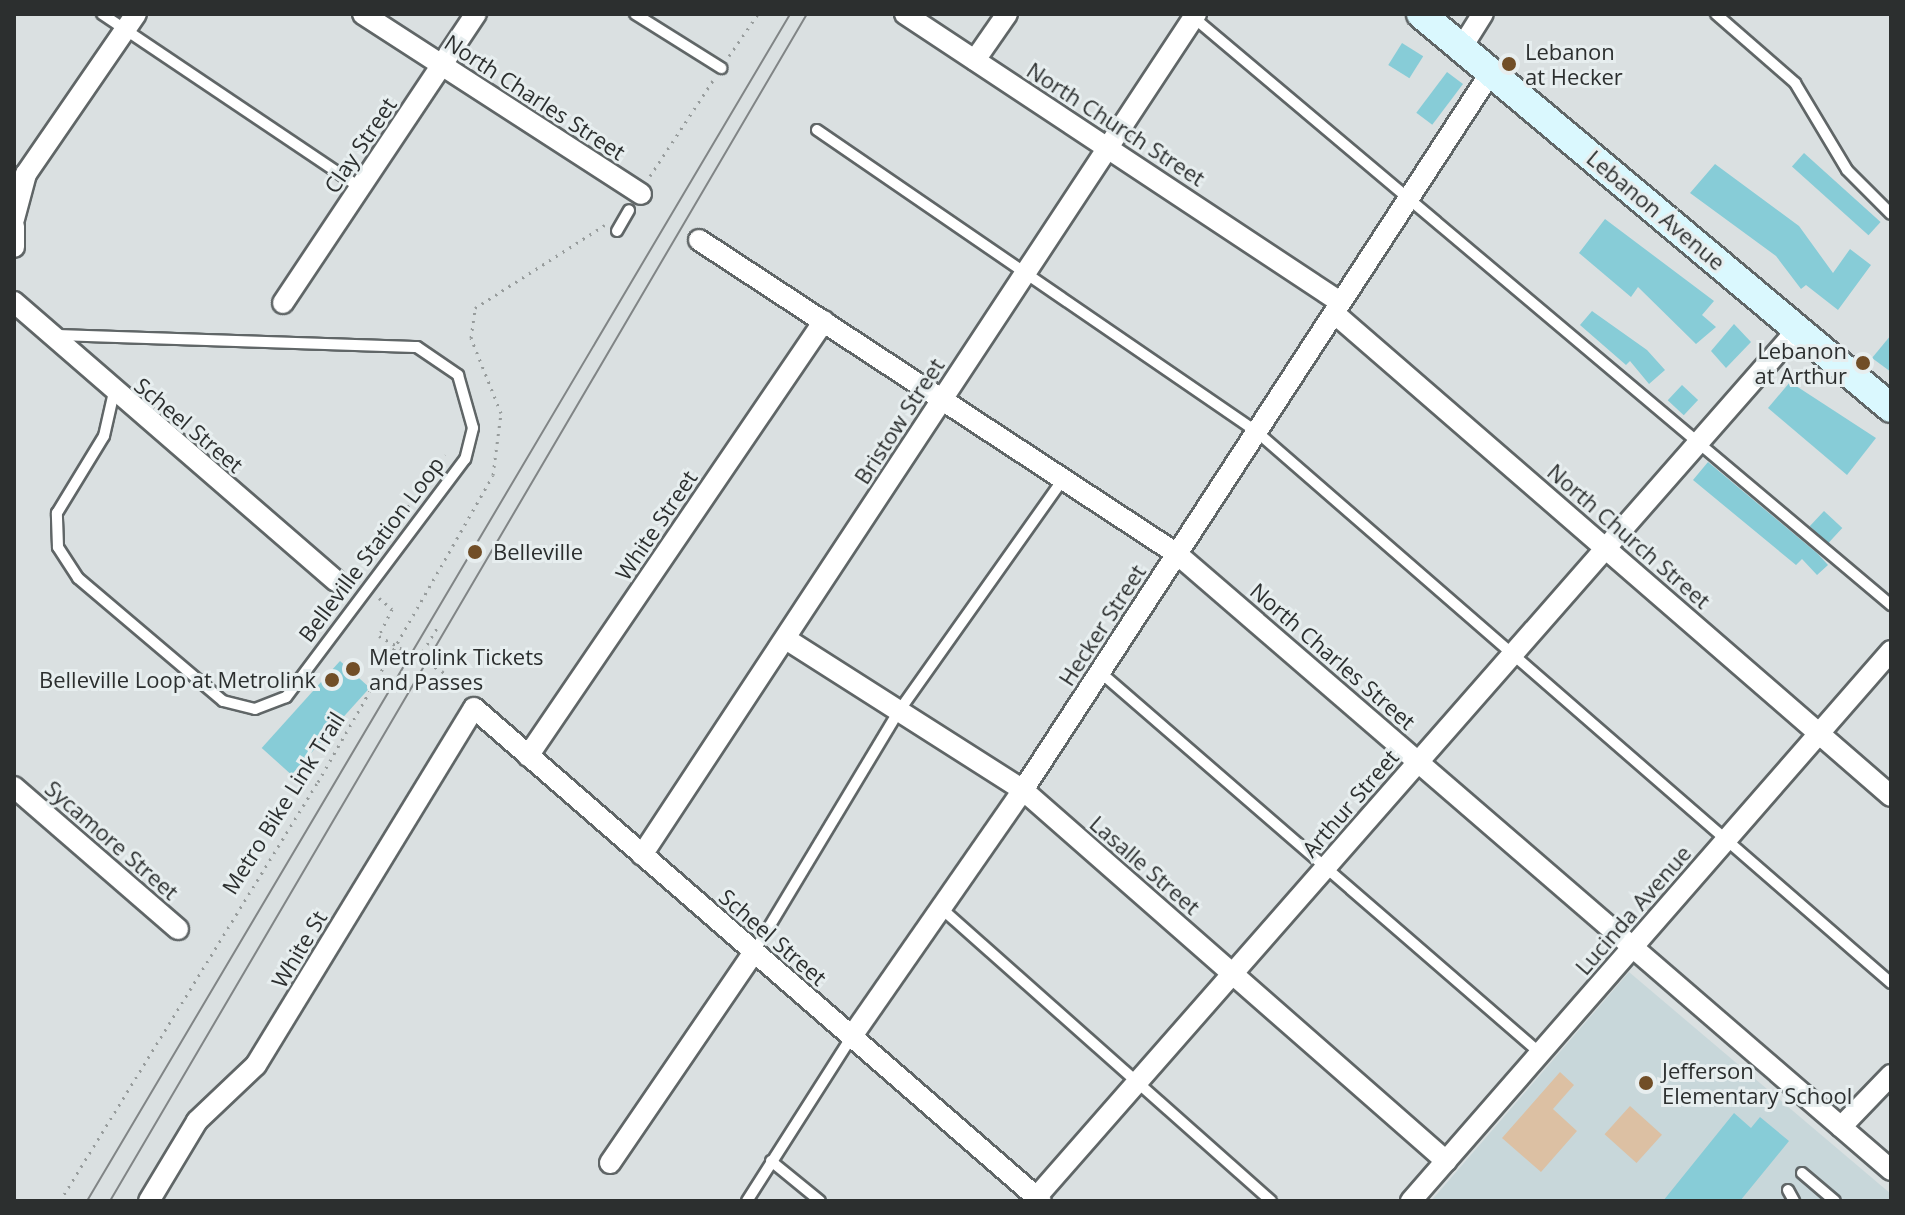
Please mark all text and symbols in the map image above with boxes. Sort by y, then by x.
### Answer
street label: North Charles Street [440,29,630,165]
place label: Lebanon at Hecker [1525,38,1623,90]
marker: Lebanon at Hecker [1500,55,1518,73]
street label: North Church Street [1022,57,1210,191]
street label: Clay Street [318,92,402,198]
street label: Lebanon Avenue [1582,145,1730,275]
place label: Lebanon at Arthur [1754,337,1847,388]
street label: Bristow Street [849,353,949,489]
marker: Lebanon at Arthur [1854,354,1872,372]
street label: Scheel Street [129,372,249,478]
street label: Belleville Station Loop [293,451,449,647]
street label: North Church Street [1542,458,1716,614]
street label: White Street [610,465,702,585]
place label: Belleville [493,539,583,565]
marker: Belleville [464,541,486,563]
street label: Hecker Street [1053,559,1151,691]
street label: North Charles Street [1245,577,1421,735]
place label: Metrolink Tickets and Passes [369,643,544,694]
marker: Metrolink Tickets and Passes [344,660,362,678]
place label: Belleville Loop at Metrolink [39,667,316,693]
marker: Belleville Loop at Metrolink [323,671,341,689]
street label: Metro Bike Link Trail [216,707,350,899]
street label: Arthur Street [1296,744,1404,862]
street label: Sycamore Street [40,775,184,905]
street label: Lasalle Street [1085,810,1205,920]
street label: Lucinda Avenue [1570,840,1696,980]
street label: Scheel Street [714,883,832,991]
street label: White St [266,906,332,992]
place label: Jefferson Elementary School [1662,1057,1852,1108]
marker: Jefferson Elementary School [1637,1074,1655,1092]

